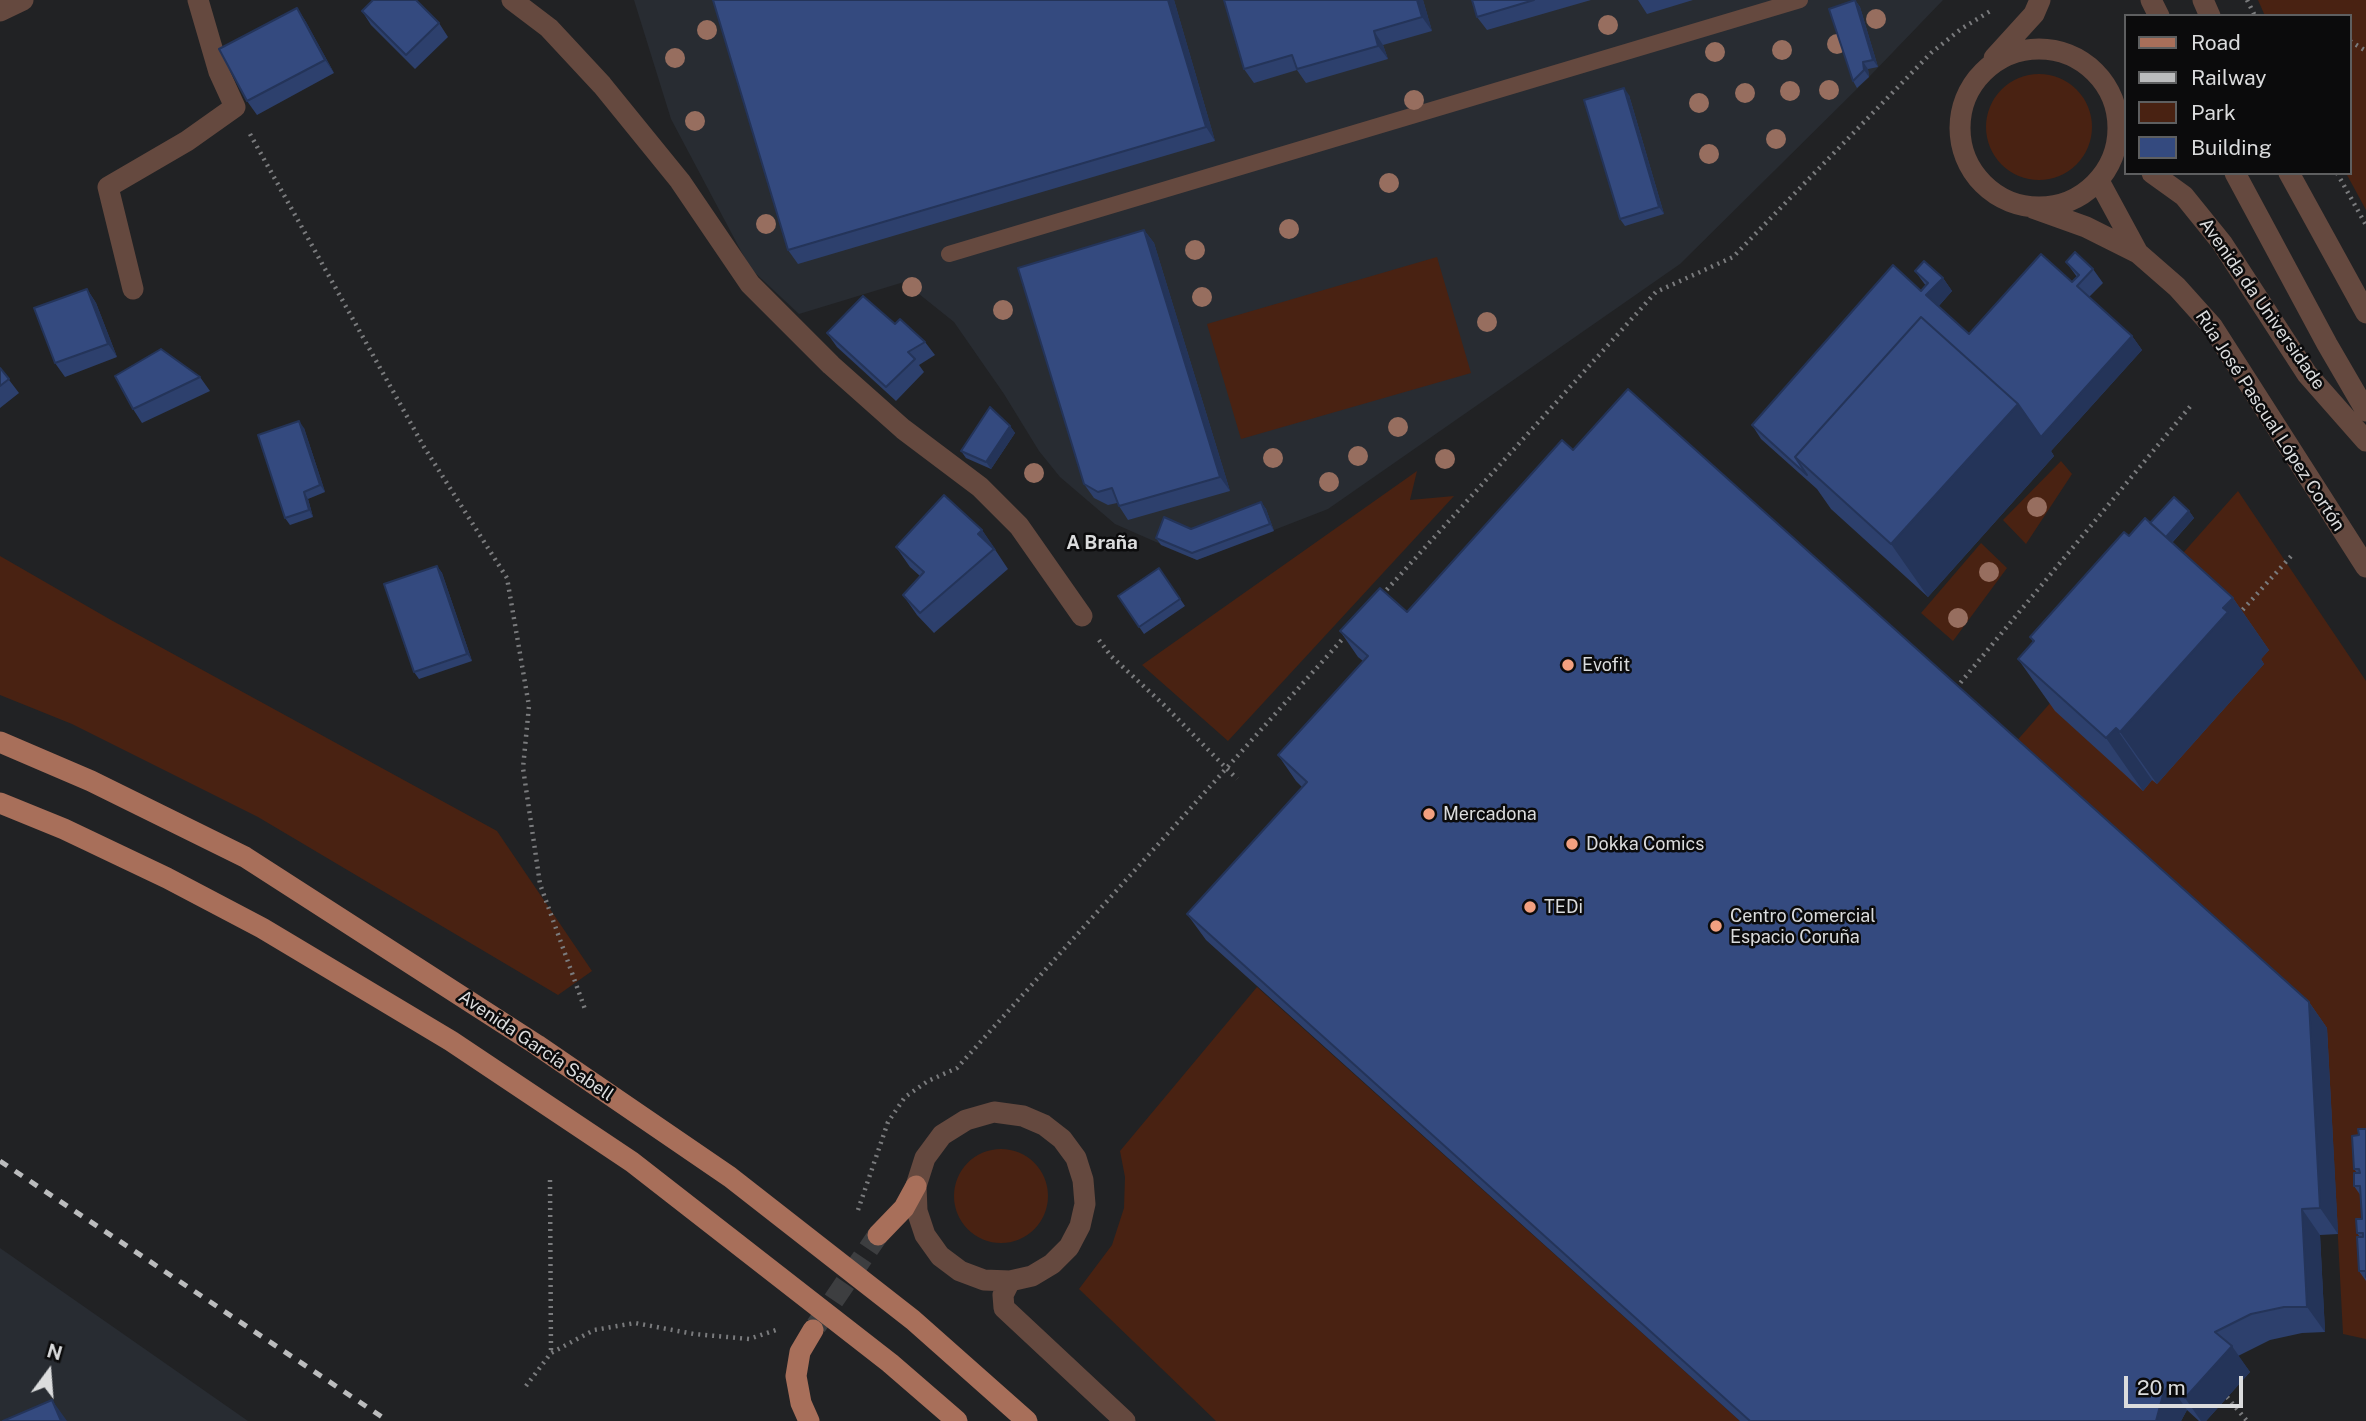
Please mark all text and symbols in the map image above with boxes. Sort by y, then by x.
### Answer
legend [2124,14,2352,175]
text: Road [2191,30,2241,55]
text: Railway [2191,65,2267,90]
text: Park [2191,100,2236,125]
text: Building [2191,135,2272,160]
street label: Avenida da Universidade [2195,214,2329,394]
street label: Rúa José Pascual López Cortón [2191,307,2349,535]
district label: A Braña [1066,532,1138,554]
place label: Evofit [1582,654,1630,676]
marker: Evofit [1560,657,1576,673]
place label: Mercadona [1443,803,1537,825]
marker: Mercadona [1421,806,1437,822]
place label: Dokka Comics [1586,833,1704,855]
marker: Dokka Comics [1564,836,1580,852]
place label: TEDi [1544,896,1583,918]
marker: TEDi [1522,899,1538,915]
place label: Centro Comercial Espacio Coruña [1730,905,1876,948]
marker: Centro Comercial Espacio Coruña [1708,918,1724,934]
street label: Avenida García Sabell [454,986,618,1106]
north arrow [14,1337,84,1407]
text: N [45,1339,65,1364]
scale bar [2128,1362,2247,1406]
text: 20 m [2137,1375,2186,1400]

